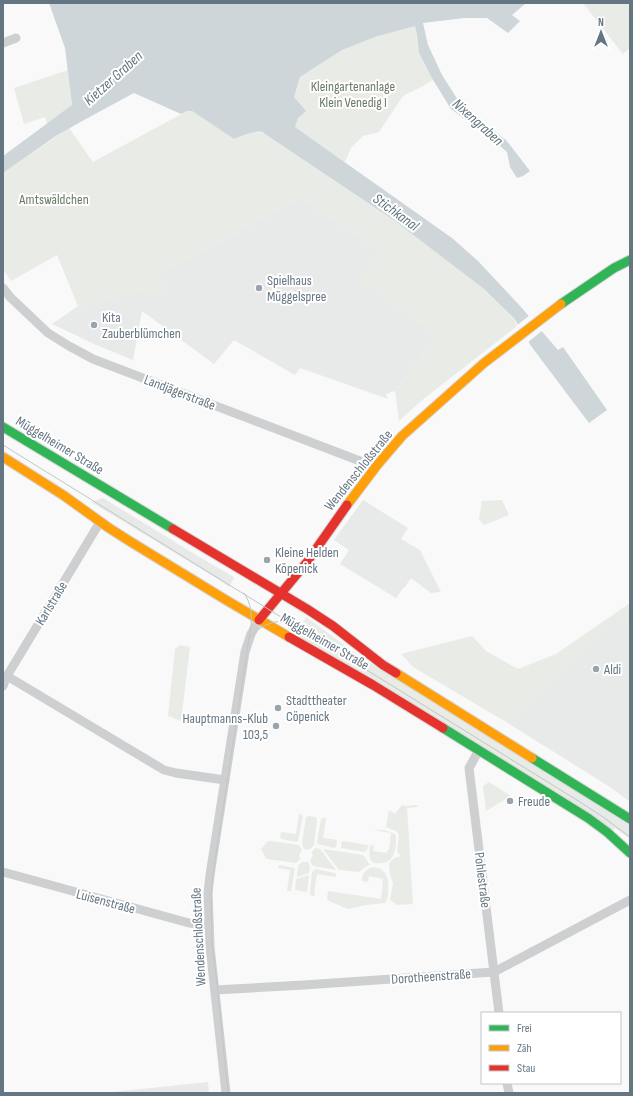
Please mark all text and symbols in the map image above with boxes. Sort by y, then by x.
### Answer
north arrow [581,12,621,52]
text: N [598,16,604,29]
water label: Kietzer Graben [80,47,147,110]
park label: Kleingartenanlage Klein Venedig I [311,78,395,111]
water label: Nixengraben [448,95,507,150]
water label: Stichkanal [369,189,423,236]
park label: Amtswäldchen [18,191,89,208]
place label: Spielhaus Müggelspree [267,272,326,305]
marker: Spielhaus Müggelspree [254,283,264,293]
place label: Kita Zauberblümchen [102,309,181,342]
marker: Kita Zauberblümchen [89,320,99,330]
street label: Landjägerstraße [142,371,218,414]
street label: Müggelheimer Straße [13,413,107,478]
street label: Wendenschloßstraße [321,427,396,514]
place label: Kleine Helden Köpenick [275,544,339,577]
marker: Kleine Helden Köpenick [262,555,272,565]
street label: Karlstraße [32,578,71,628]
street label: Müggelheimer Straße [277,609,372,674]
place label: Aldi [603,661,621,678]
marker: Aldi [591,664,601,674]
place label: Stadttheater Cöpenick [286,692,347,725]
marker: Stadttheater Cöpenick [273,703,283,713]
place label: Hauptmanns-Klub 103,5 [182,710,268,743]
marker: Hauptmanns-Klub 103,5 [271,721,281,731]
place label: Freude [518,793,550,810]
marker: Freude [505,796,515,806]
street label: Pohlestraße [471,851,494,909]
street label: Luisenstraße [75,885,137,917]
street label: Wendenschloßstraße [187,887,210,987]
street label: Dorotheenstraße [391,965,471,988]
legend [481,1012,621,1084]
text: Frei [517,1021,532,1036]
text: Zäh [517,1041,532,1056]
text: Stau [517,1061,535,1076]

